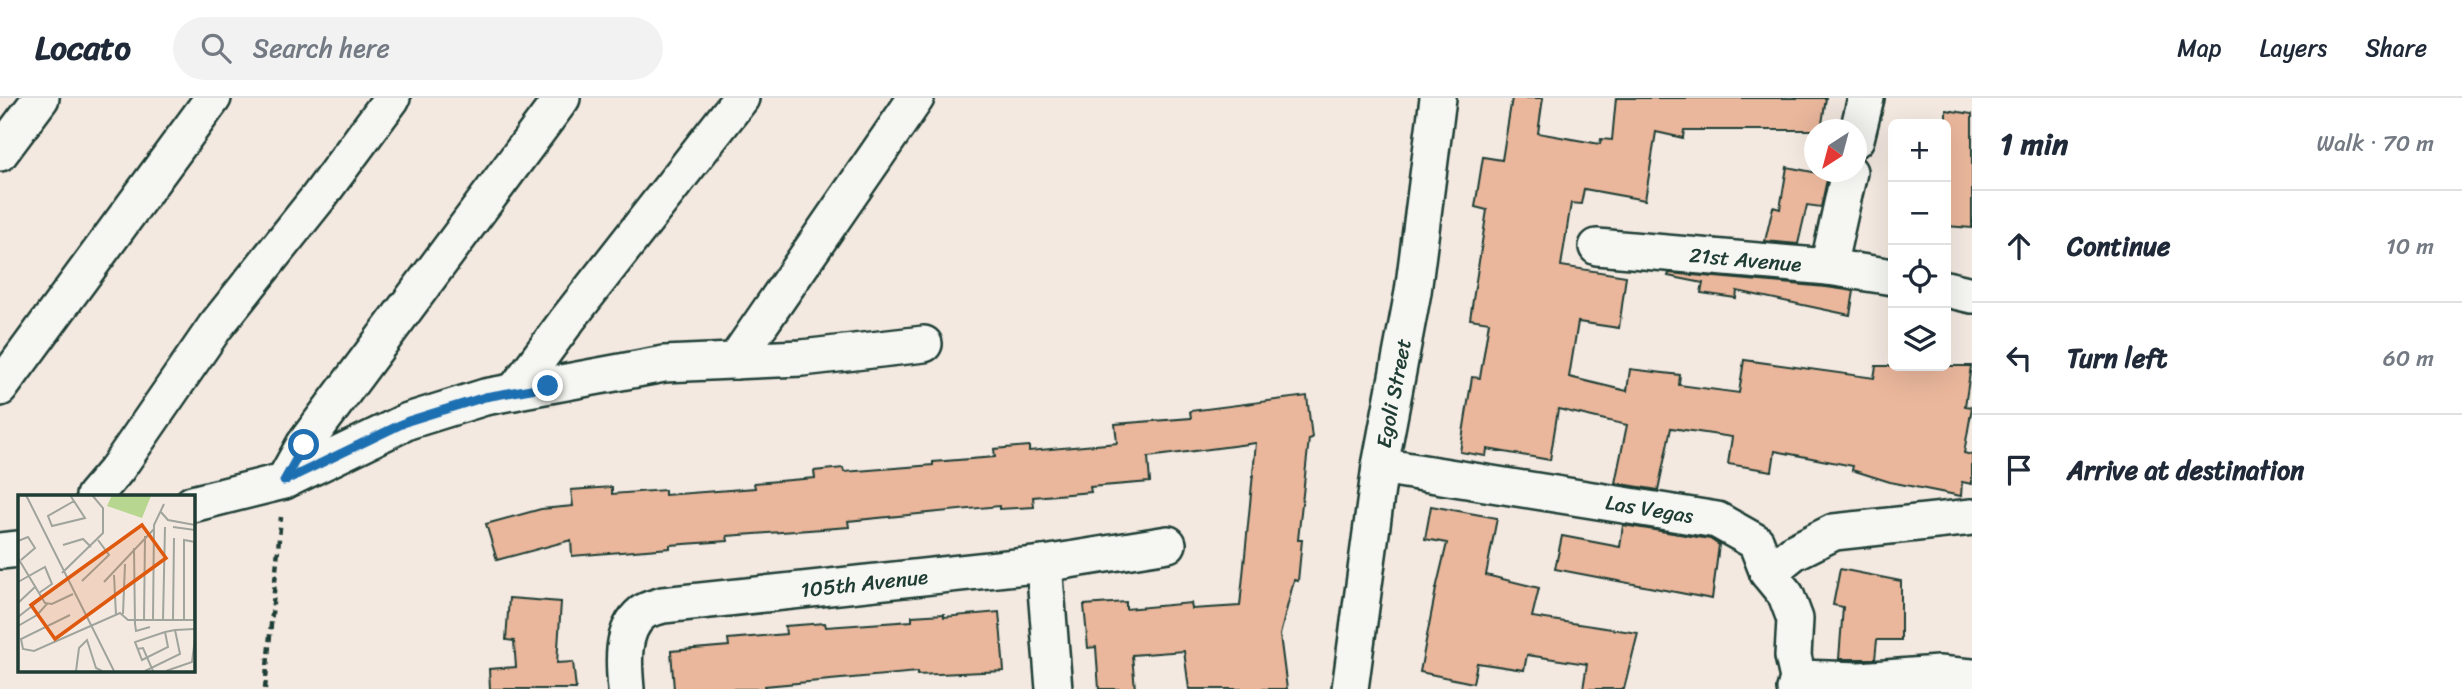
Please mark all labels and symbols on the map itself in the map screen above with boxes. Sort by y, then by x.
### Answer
north arrow [1804,119,1867,182]
street label: 21st Avenue [1688,236,1803,284]
street label: Egoli Street [1365,335,1423,451]
route end [532,370,563,401]
route start [288,429,319,460]
street label: Las Vegas [1603,483,1697,535]
inset map [18,495,194,672]
street label: 105th Avenue [799,558,930,609]

